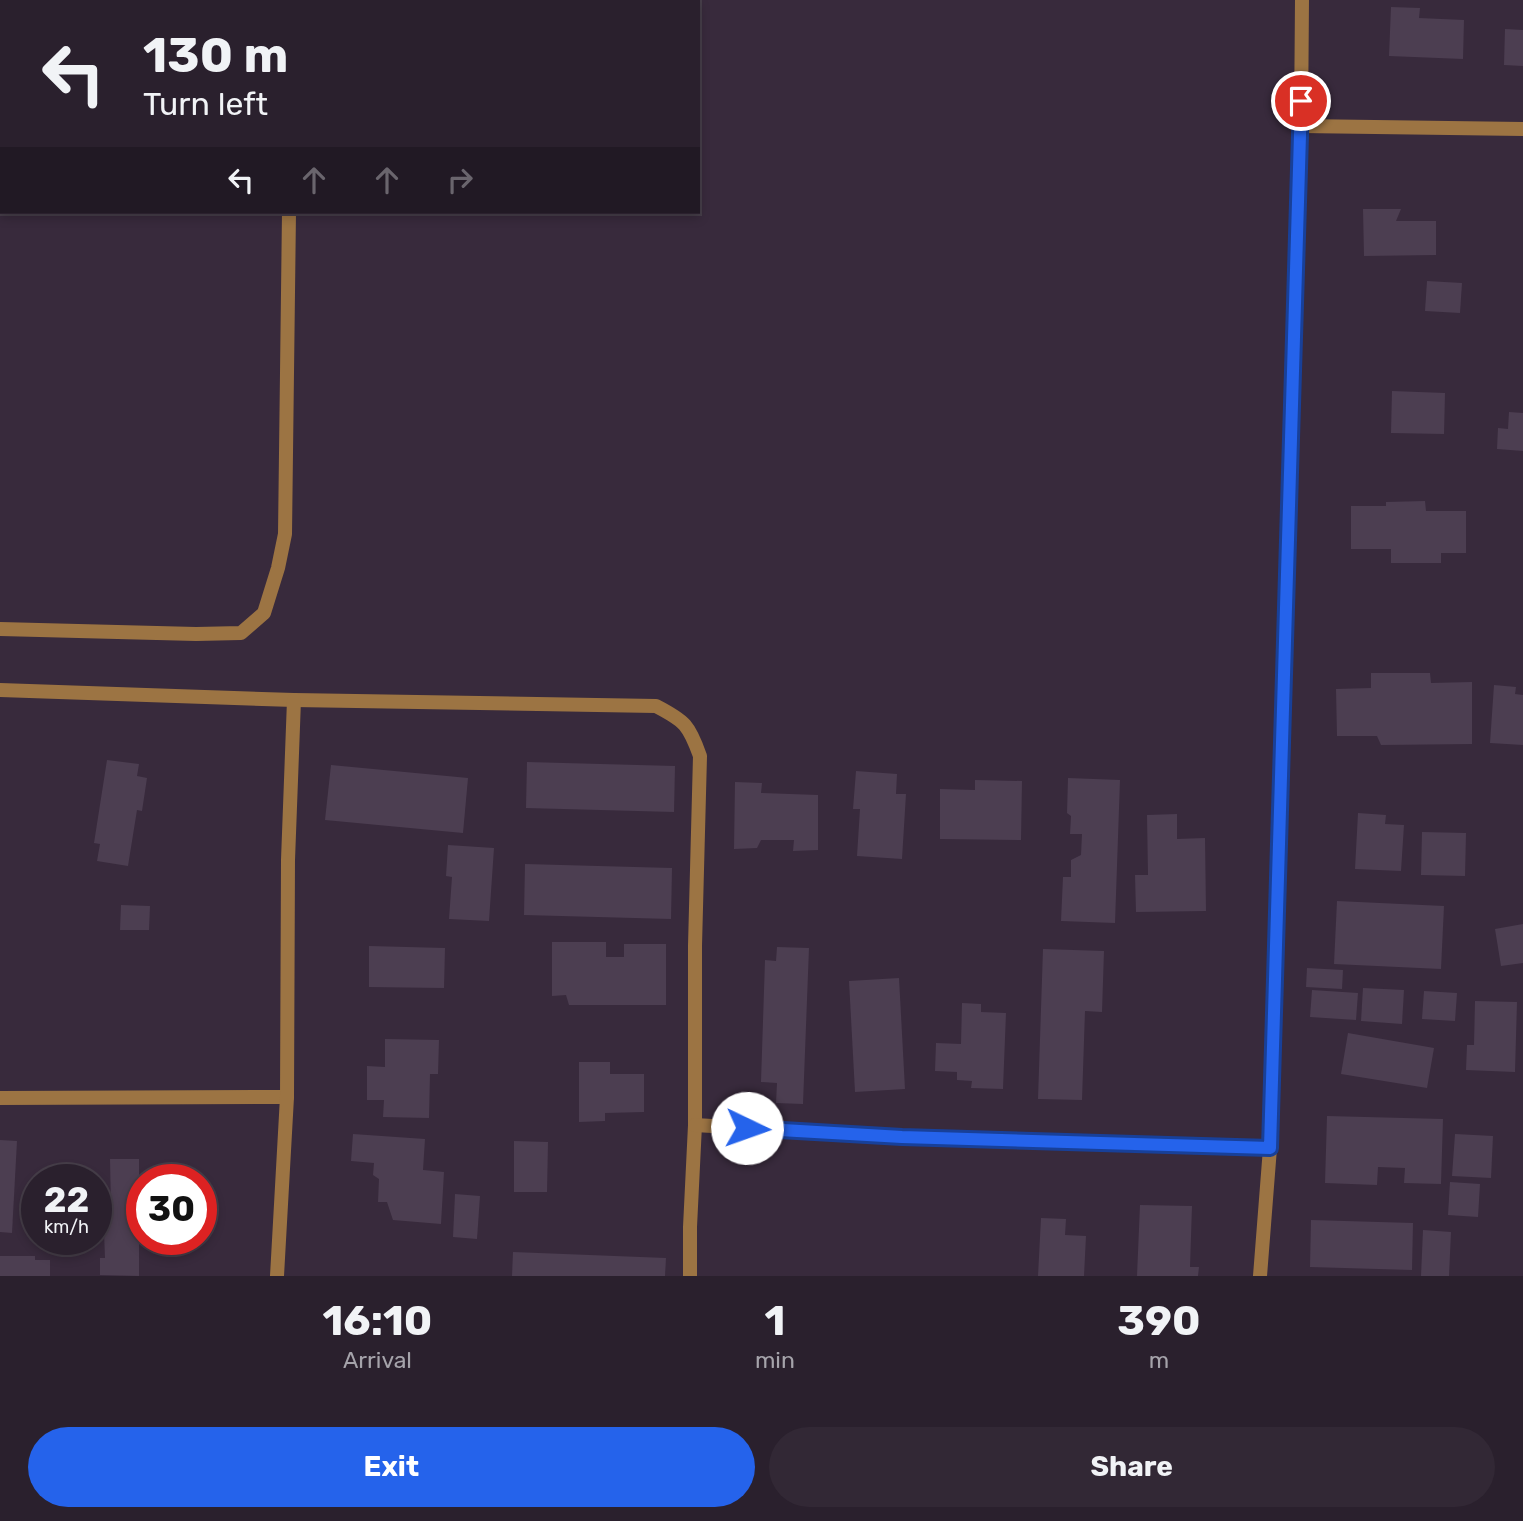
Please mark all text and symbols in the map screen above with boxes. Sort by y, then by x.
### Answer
text: 130 m [143,26,288,84]
icon: left [28,28,119,119]
pin [1271,71,1331,131]
icon: arrive [1282,82,1320,120]
text: Turn left [143,85,268,123]
icon: left [222,161,260,199]
icon: ahead [295,161,333,199]
icon: ahead [368,161,406,199]
icon: right [441,161,479,199]
position arrow [710,1091,784,1165]
speed limit sign: 30 [126,1164,217,1255]
text: 22 [44,1179,89,1221]
text: km/h [44,1216,89,1238]
text: 16:10 [322,1296,432,1346]
text: 1 [764,1296,785,1346]
text: 390 [1117,1296,1201,1346]
text: Arrival [343,1346,412,1374]
text: min [755,1346,795,1374]
text: m [1149,1346,1169,1374]
button: Exit [28,1427,755,1507]
button: Share [769,1427,1495,1507]

